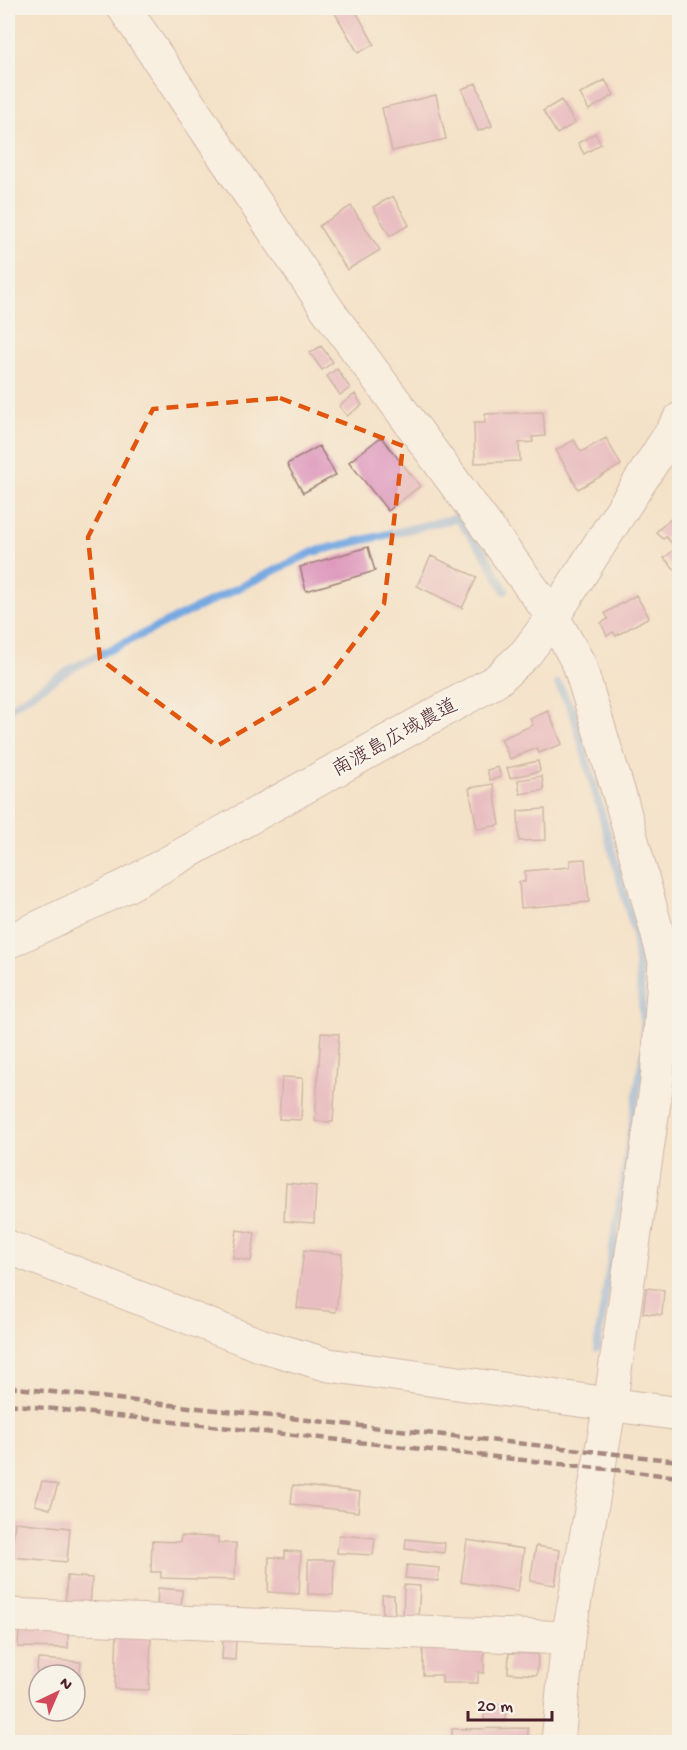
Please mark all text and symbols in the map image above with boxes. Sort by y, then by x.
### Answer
street label: 南渡島広域農道 [328,693,462,783]
north arrow [27,1663,87,1723]
text: N [55,1674,76,1696]
scale bar [468,1684,552,1722]
text: 20 m [477,1697,513,1718]

